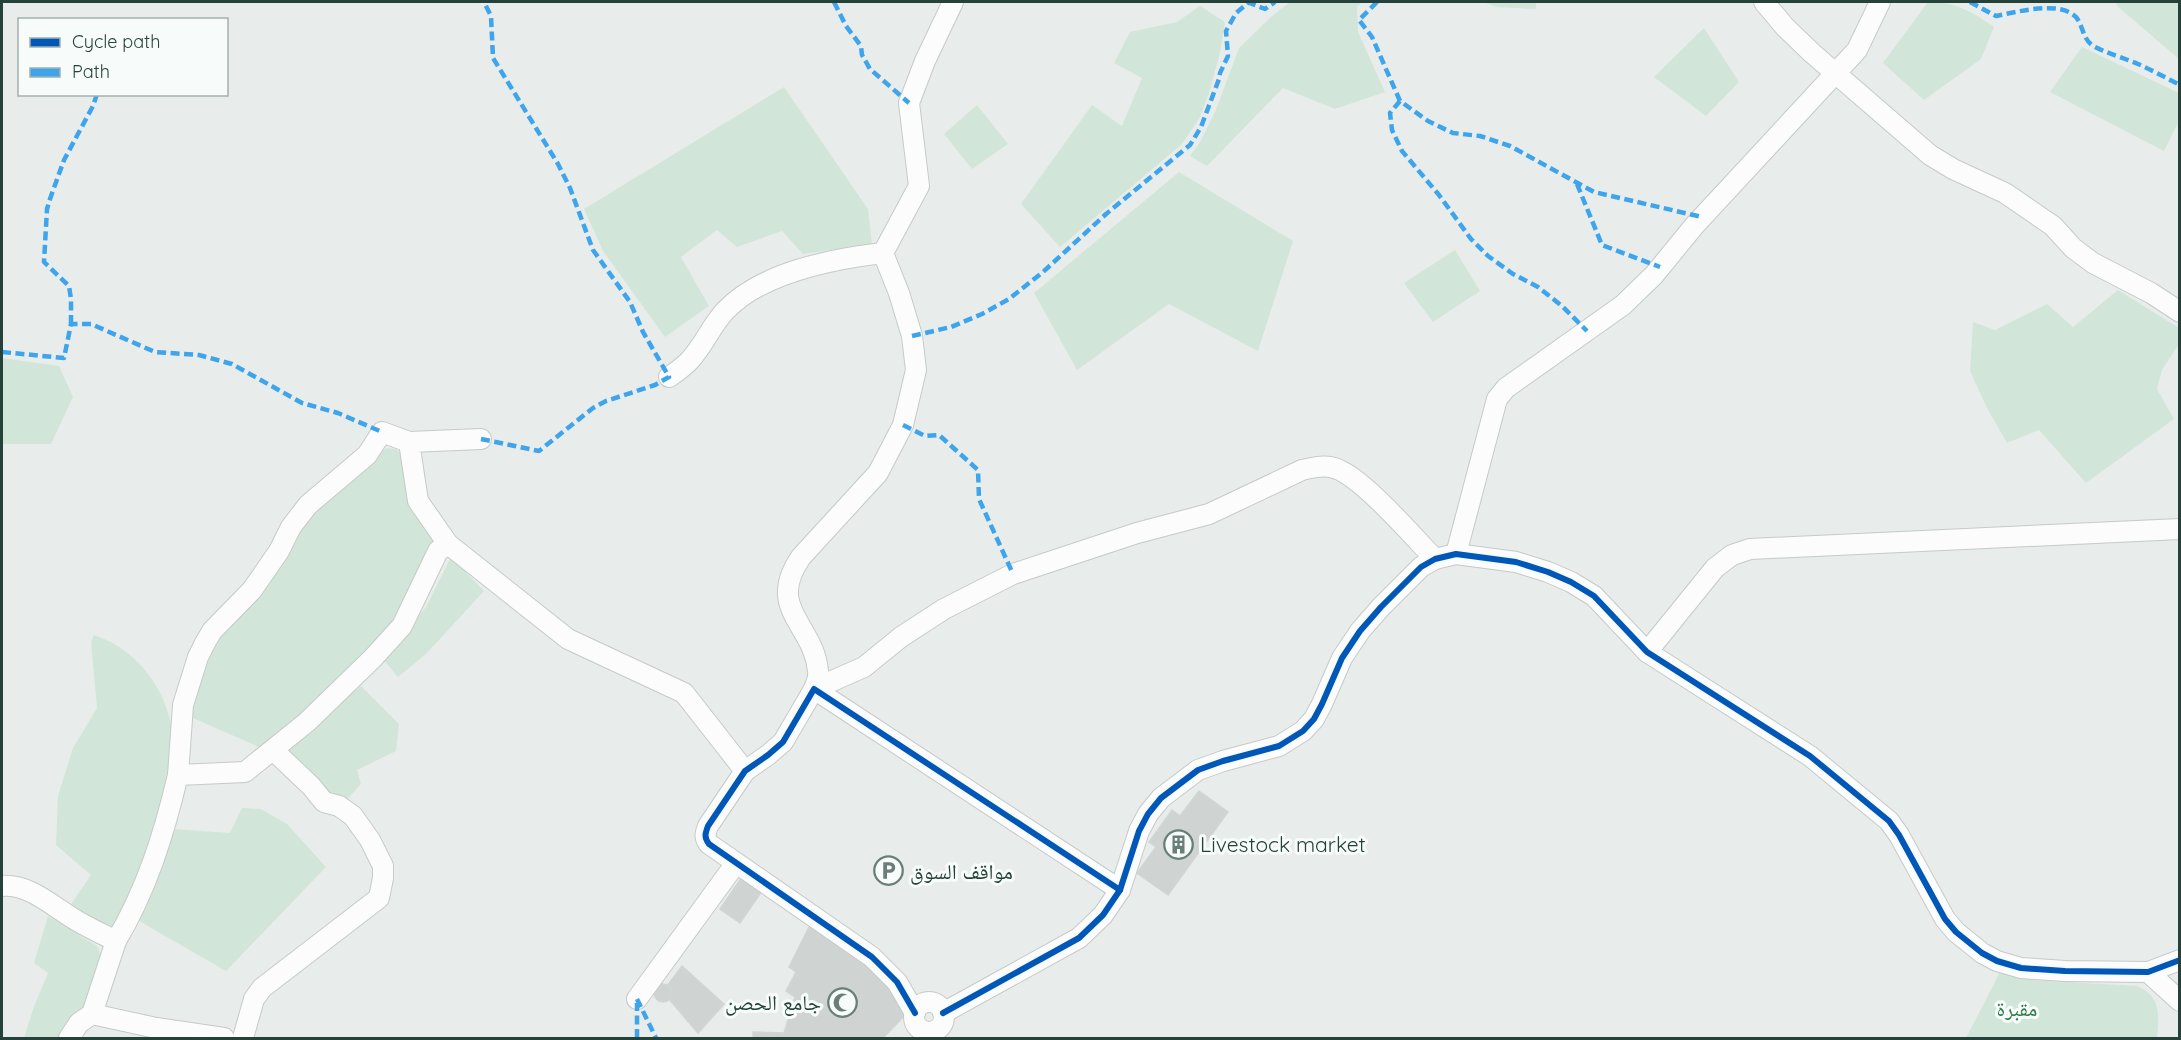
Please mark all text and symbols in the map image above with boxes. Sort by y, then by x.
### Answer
legend [18,18,228,96]
text: Cycle path [72,30,160,53]
text: Path [72,60,110,83]
building icon: Livestock market [1163,828,1195,860]
place label: Livestock market [1200,831,1366,857]
parking icon: مواقف السوق [873,855,905,887]
place label: مواقف السوق [910,858,1013,885]
mosque icon: جامع الحصن [826,986,858,1018]
place label: جامع الحصن [725,989,821,1016]
park label: مقبرة [1997,995,2037,1021]

